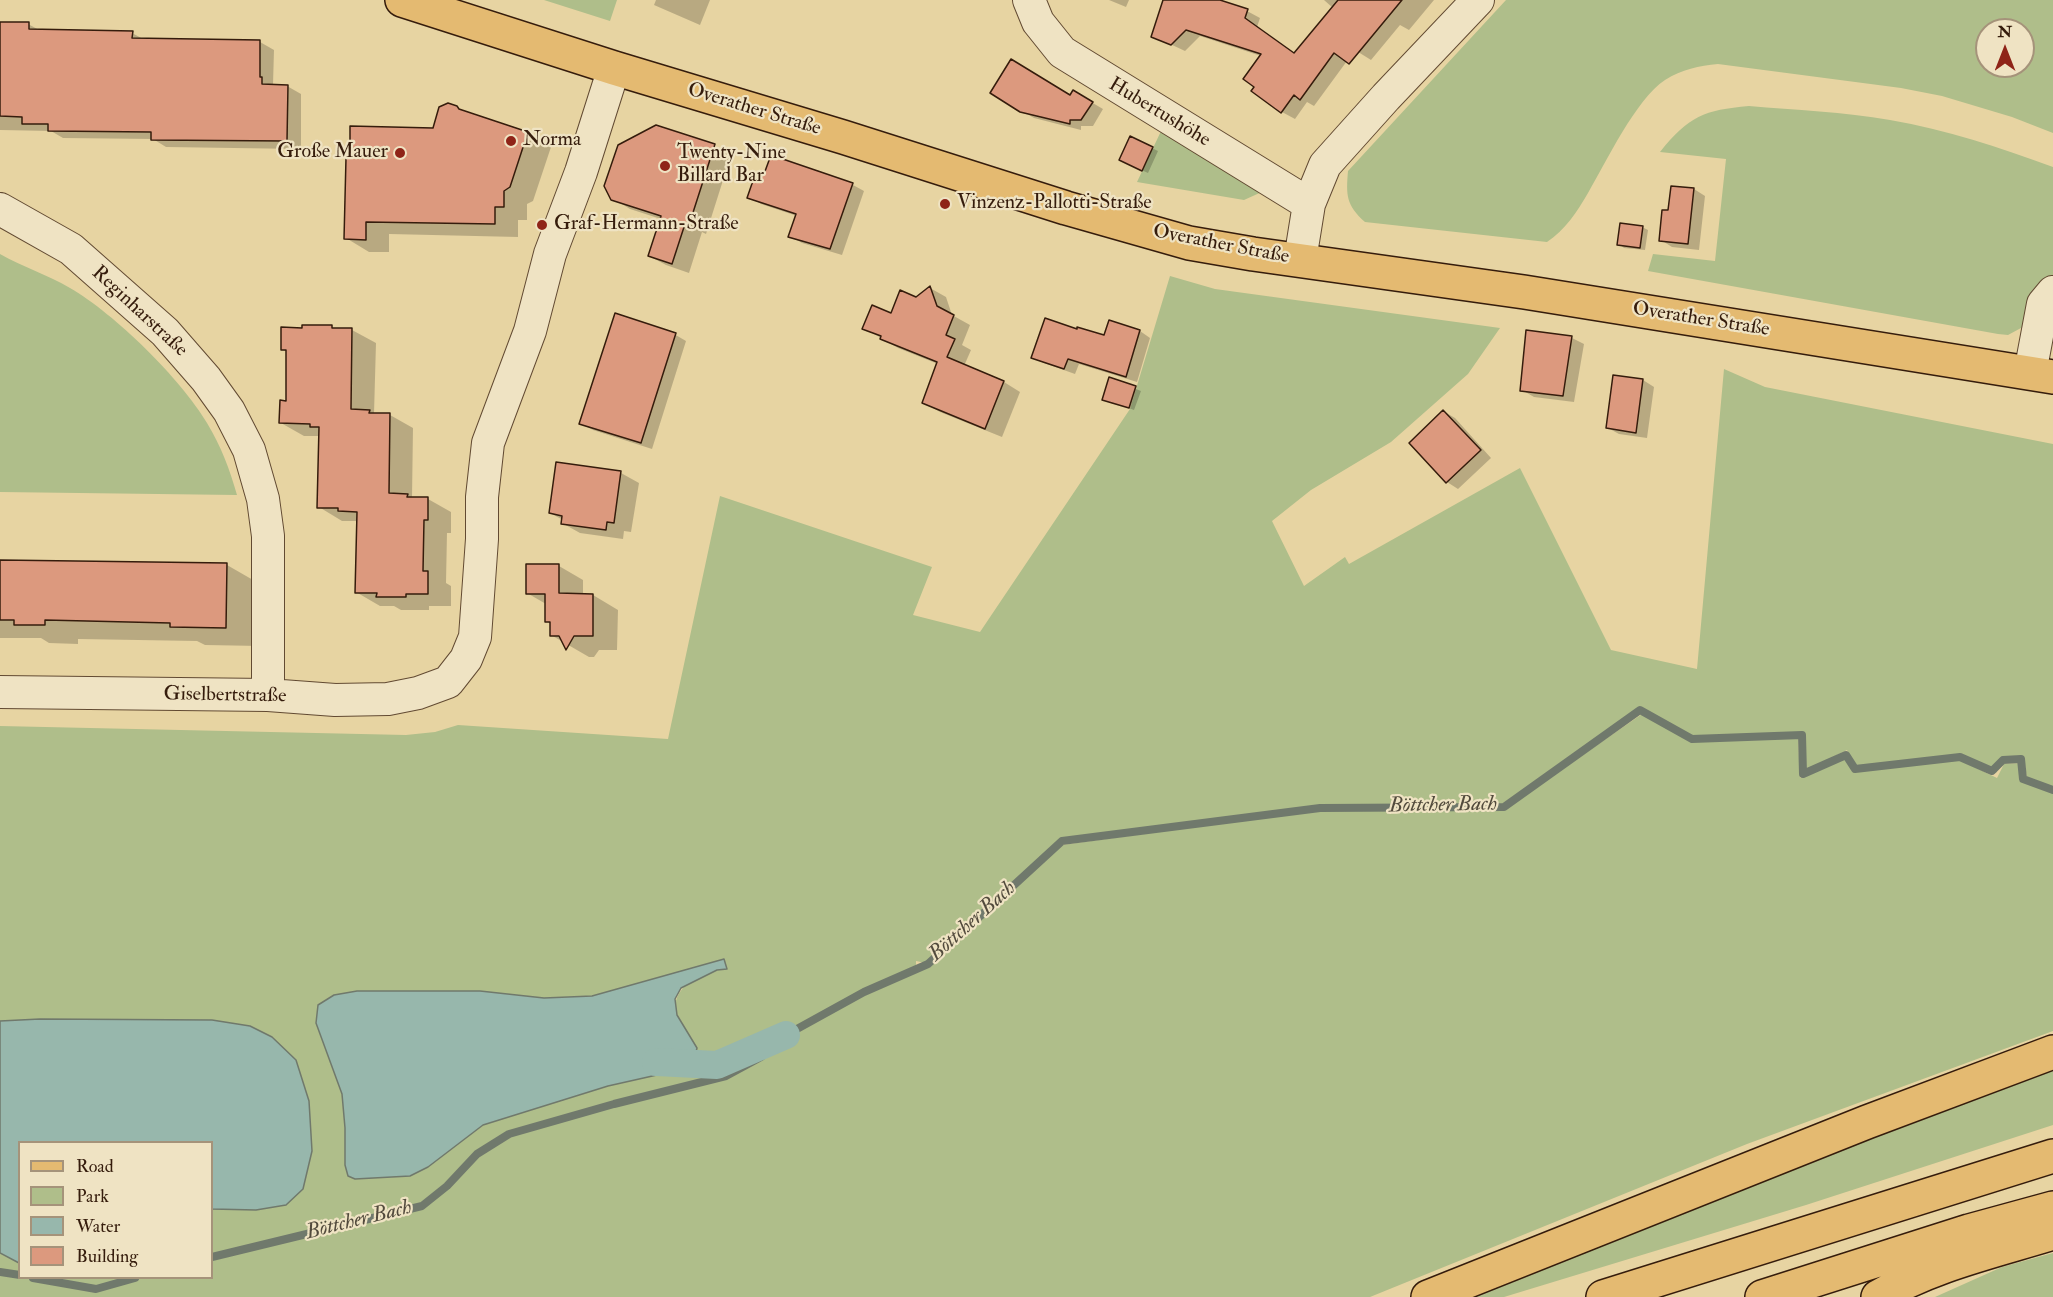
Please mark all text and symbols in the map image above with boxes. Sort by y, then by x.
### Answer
north arrow [1975,18,2035,78]
text: N [1998,22,2012,42]
street label: Hubertushöhe [1104,73,1214,153]
street label: Overather Straße [684,78,824,142]
place label: Norma [523,129,581,153]
marker: Norma [504,134,518,148]
place label: Große Mauer [277,141,388,165]
place label: Twenty-Nine Billard Bar [677,142,786,189]
marker: Große Mauer [393,146,407,160]
marker: Twenty-Nine Billard Bar [658,159,672,173]
place label: Vinzenz-Pallotti-Straße [957,192,1152,216]
marker: Vinzenz-Pallotti-Straße [938,197,952,211]
place label: Graf-Hermann-Straße [554,213,739,237]
marker: Graf-Hermann-Straße [535,218,549,232]
street label: Overather Straße [1151,220,1291,270]
street label: Reginharstraße [86,262,192,362]
street label: Overather Straße [1631,297,1771,343]
street label: Giselbertstraße [163,683,287,709]
water label: Böttcher Bach [1389,792,1497,820]
water label: Böttcher Bach [924,876,1022,968]
legend [18,1141,213,1279]
text: Road [76,1155,114,1178]
text: Park [76,1185,109,1208]
water label: Böttcher Bach [304,1196,414,1246]
text: Water [76,1215,120,1238]
text: Building [76,1245,138,1268]

